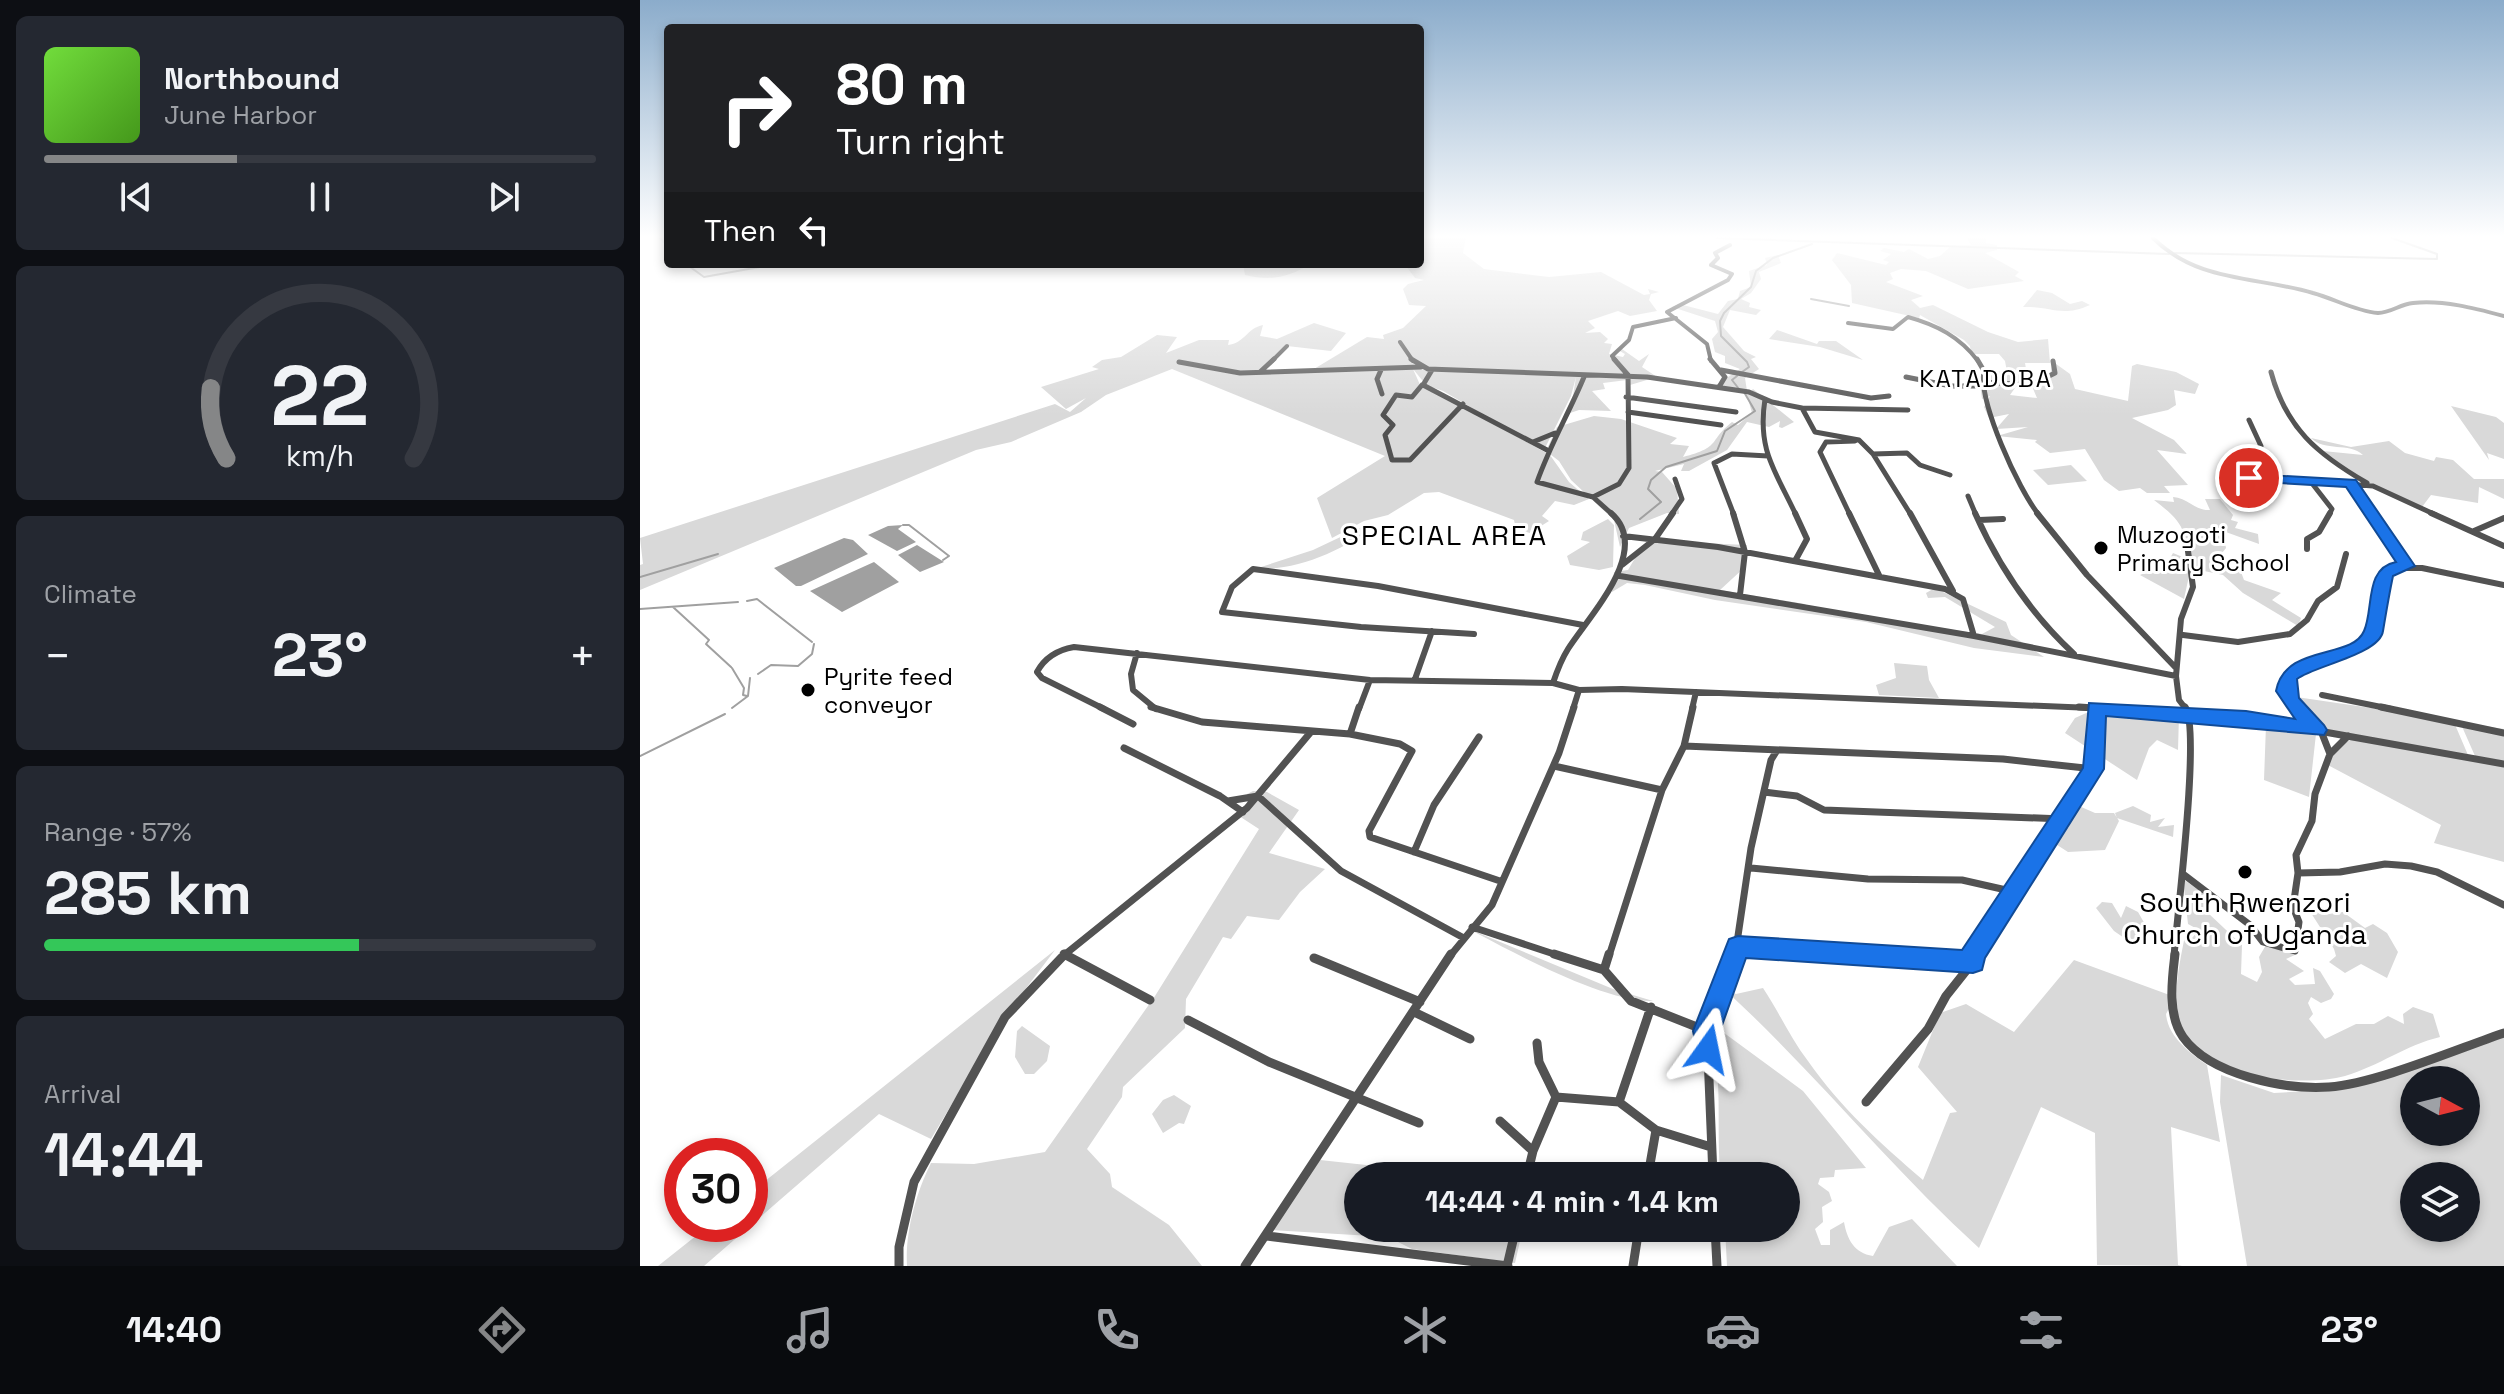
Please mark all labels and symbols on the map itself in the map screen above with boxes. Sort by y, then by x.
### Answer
district label: KATADOBA [1919,363,2053,394]
pin [2215,444,2283,512]
district label: SPECIAL AREA [1342,517,1548,553]
place label: Muzogoti Primary School [2117,519,2290,578]
marker: Muzogoti Primary School [2092,539,2110,557]
place label: Pyrite feed conveyor [824,661,953,720]
marker: Pyrite feed conveyor [799,681,817,699]
marker: South Rwenzori Church of Uganda [2236,863,2254,881]
place label: South Rwenzori Church of Uganda [2123,884,2367,952]
position arrow [1666,1007,1750,1091]
north arrow [2400,1066,2480,1146]
speed limit sign: 30 [664,1138,768,1242]

